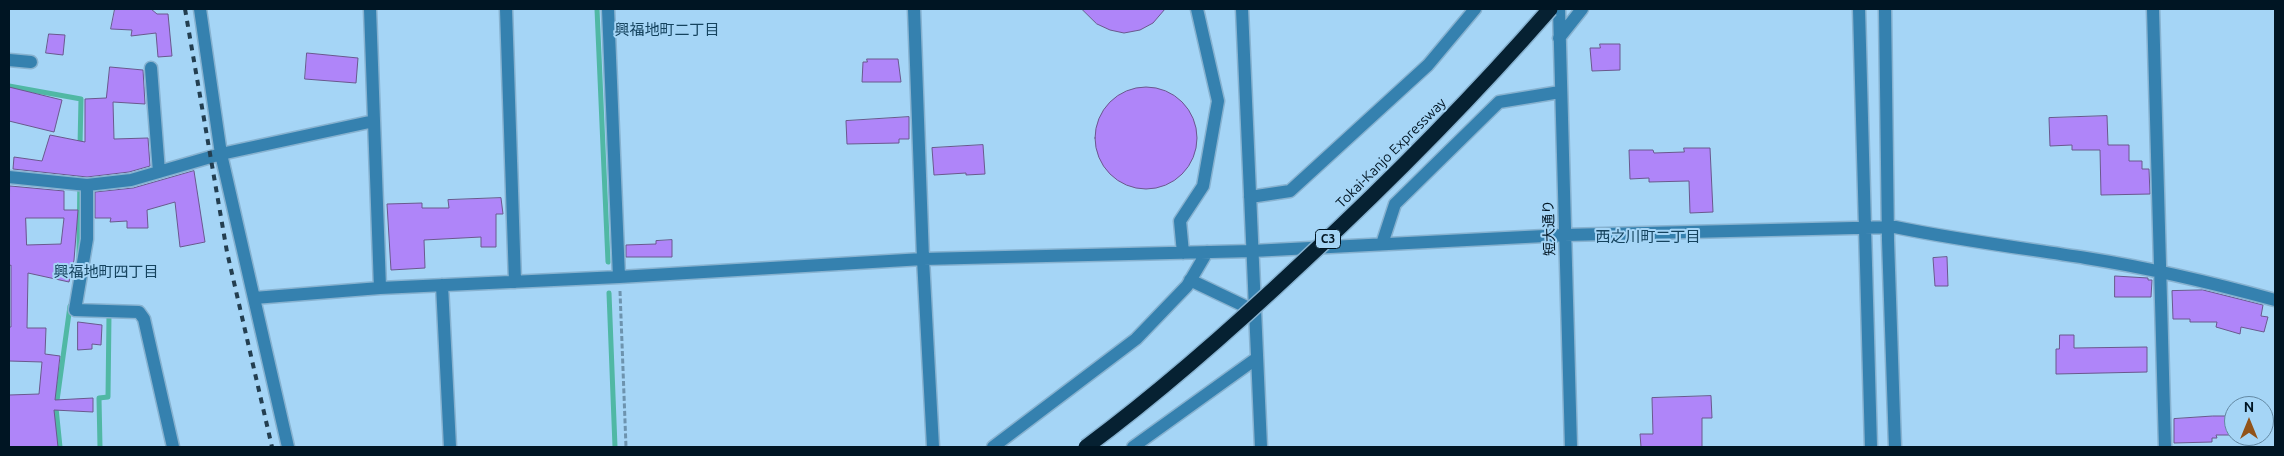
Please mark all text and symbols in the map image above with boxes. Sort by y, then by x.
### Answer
district label: 興福地町二丁目 [615,21,719,39]
street label: Tokai-Kanjo Expressway [1332,94,1450,212]
street label: 短大通り [1540,200,1558,256]
district label: 西之川町二丁目 [1596,228,1700,246]
road number: C3 [1316,230,1340,248]
district label: 興福地町四丁目 [54,263,158,281]
north arrow [2224,396,2274,446]
text: N [2244,399,2254,415]

